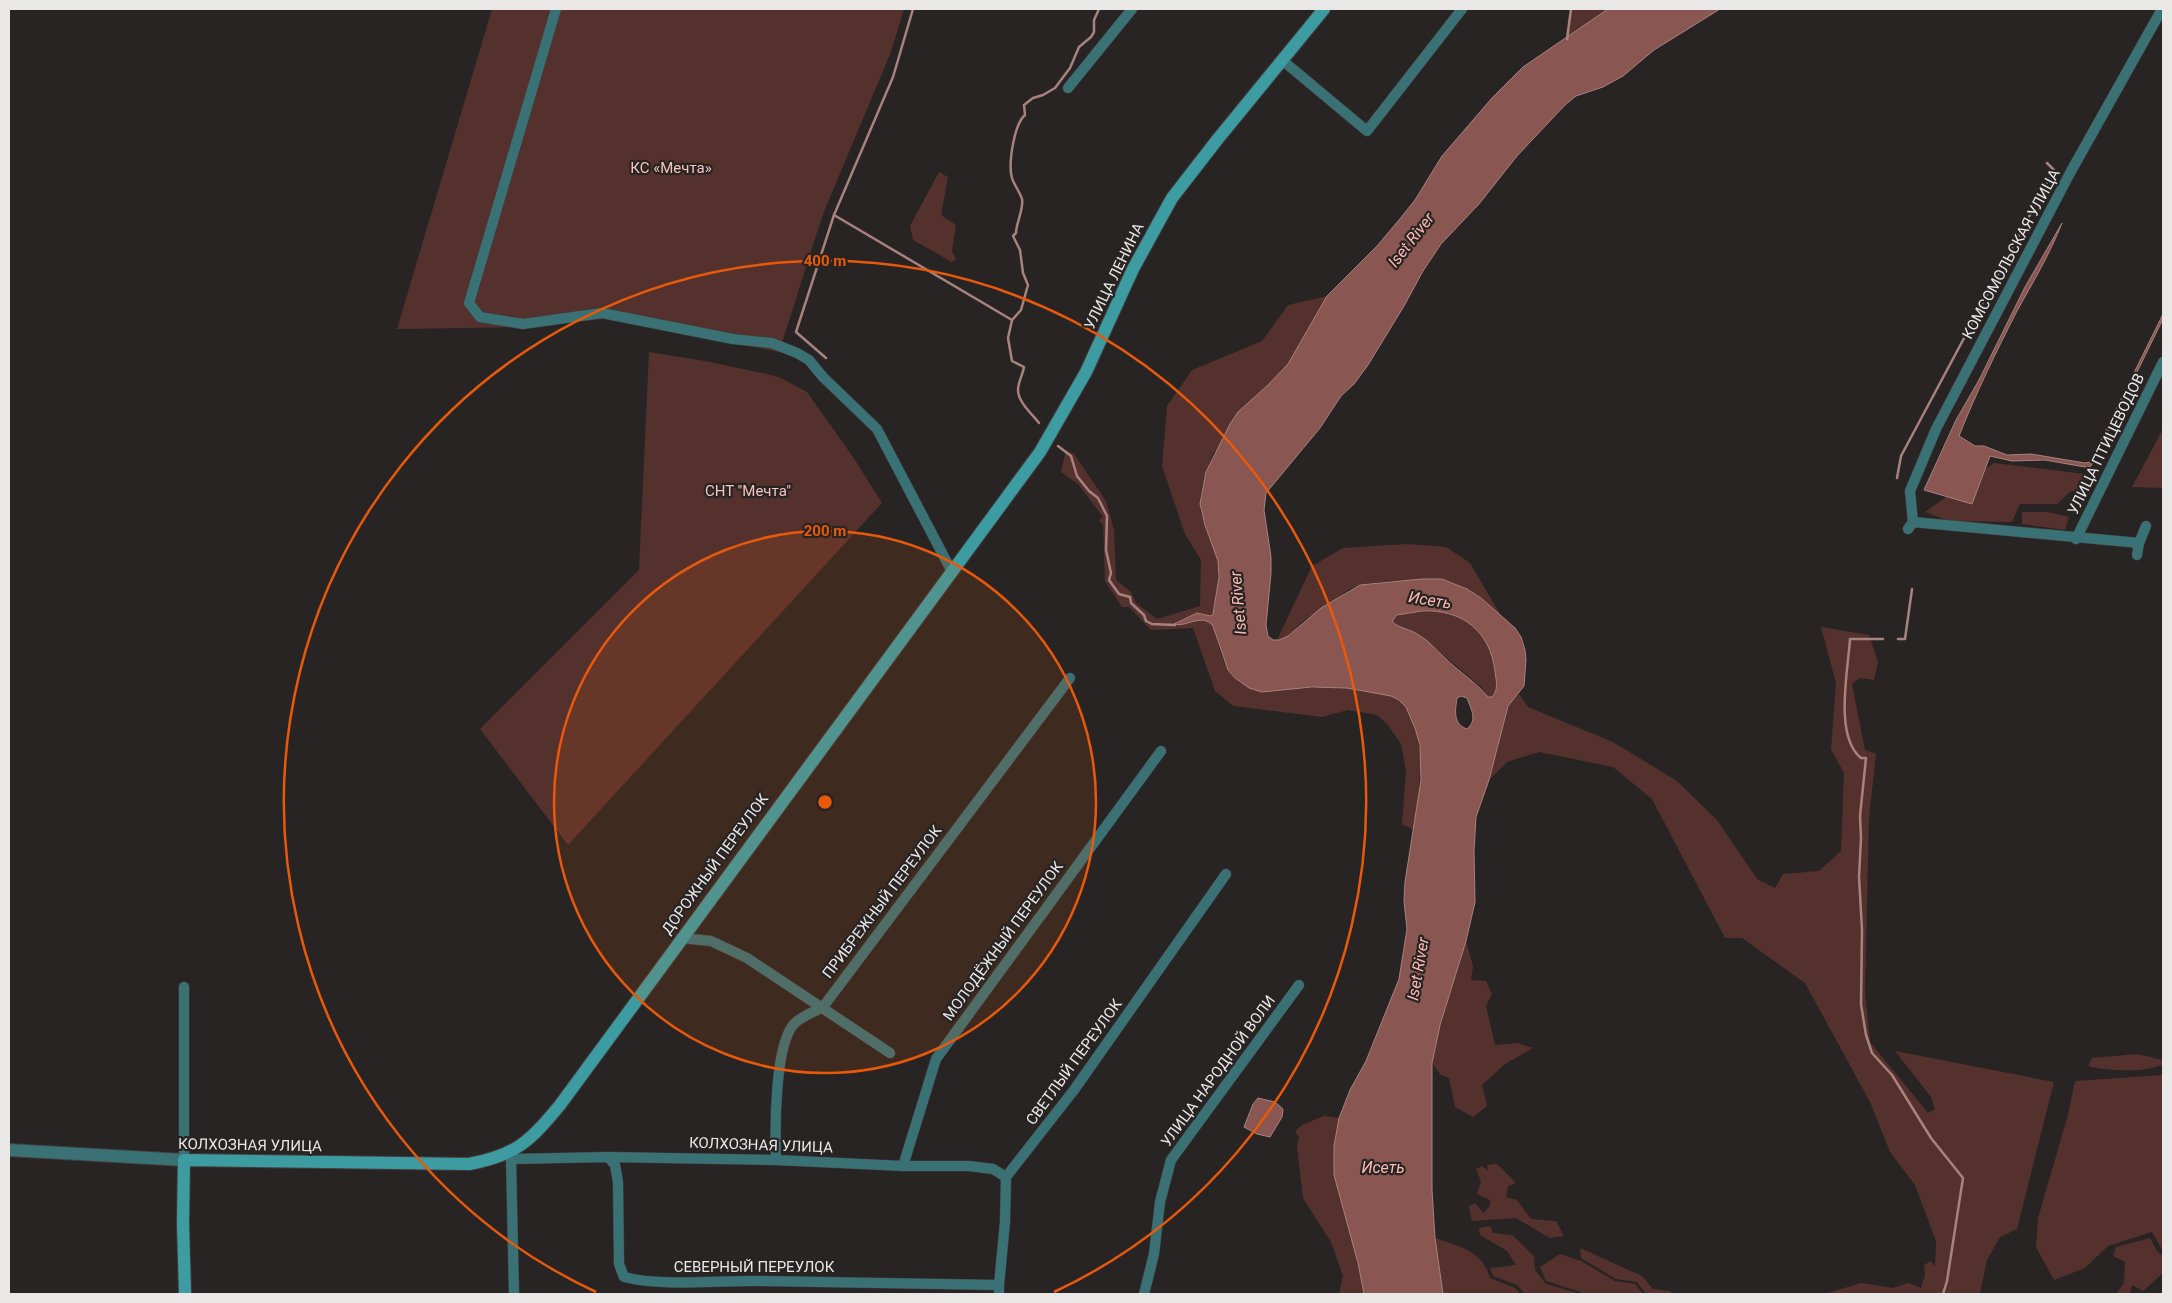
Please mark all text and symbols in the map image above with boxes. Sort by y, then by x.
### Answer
park label: КС «Мечта» [630,159,712,177]
street label: КОМСОМОЛЬСКАЯ УЛИЦА [1958,166,2064,342]
water label: Iset River [1384,208,1439,271]
street label: УЛИЦА ЛЕНИНА [1080,220,1148,332]
text: 400 m [804,252,846,270]
street label: УЛИЦА ПТИЦЕВОДОВ [2064,370,2148,518]
park label: СНТ "Мечта" [705,482,791,500]
text: 200 m [804,522,846,540]
water label: Iset River [1226,570,1250,636]
water label: Исеть [1407,587,1453,613]
street label: ДОРОЖНЫЙ ПЕРЕУЛОК [658,790,772,938]
centre of rings [816,793,834,811]
street label: ПРИБРЕЖНЫЙ ПЕРЕУЛОК [819,822,946,982]
street label: МОЛОДЁЖНЫЙ ПЕРЕУЛОК [939,858,1067,1024]
water label: Iset River [1403,935,1433,1002]
street label: УЛИЦА НАРОДНОЙ ВОЛИ [1157,992,1279,1150]
street label: СВЕТЛЫЙ ПЕРЕУЛОК [1022,995,1126,1128]
street label: КОЛХОЗНАЯ УЛИЦА [689,1133,833,1157]
street label: КОЛХОЗНАЯ УЛИЦА [178,1135,322,1155]
water label: Исеть [1361,1158,1405,1177]
street label: СЕВЕРНЫЙ ПЕРЕУЛОК [674,1258,835,1276]

